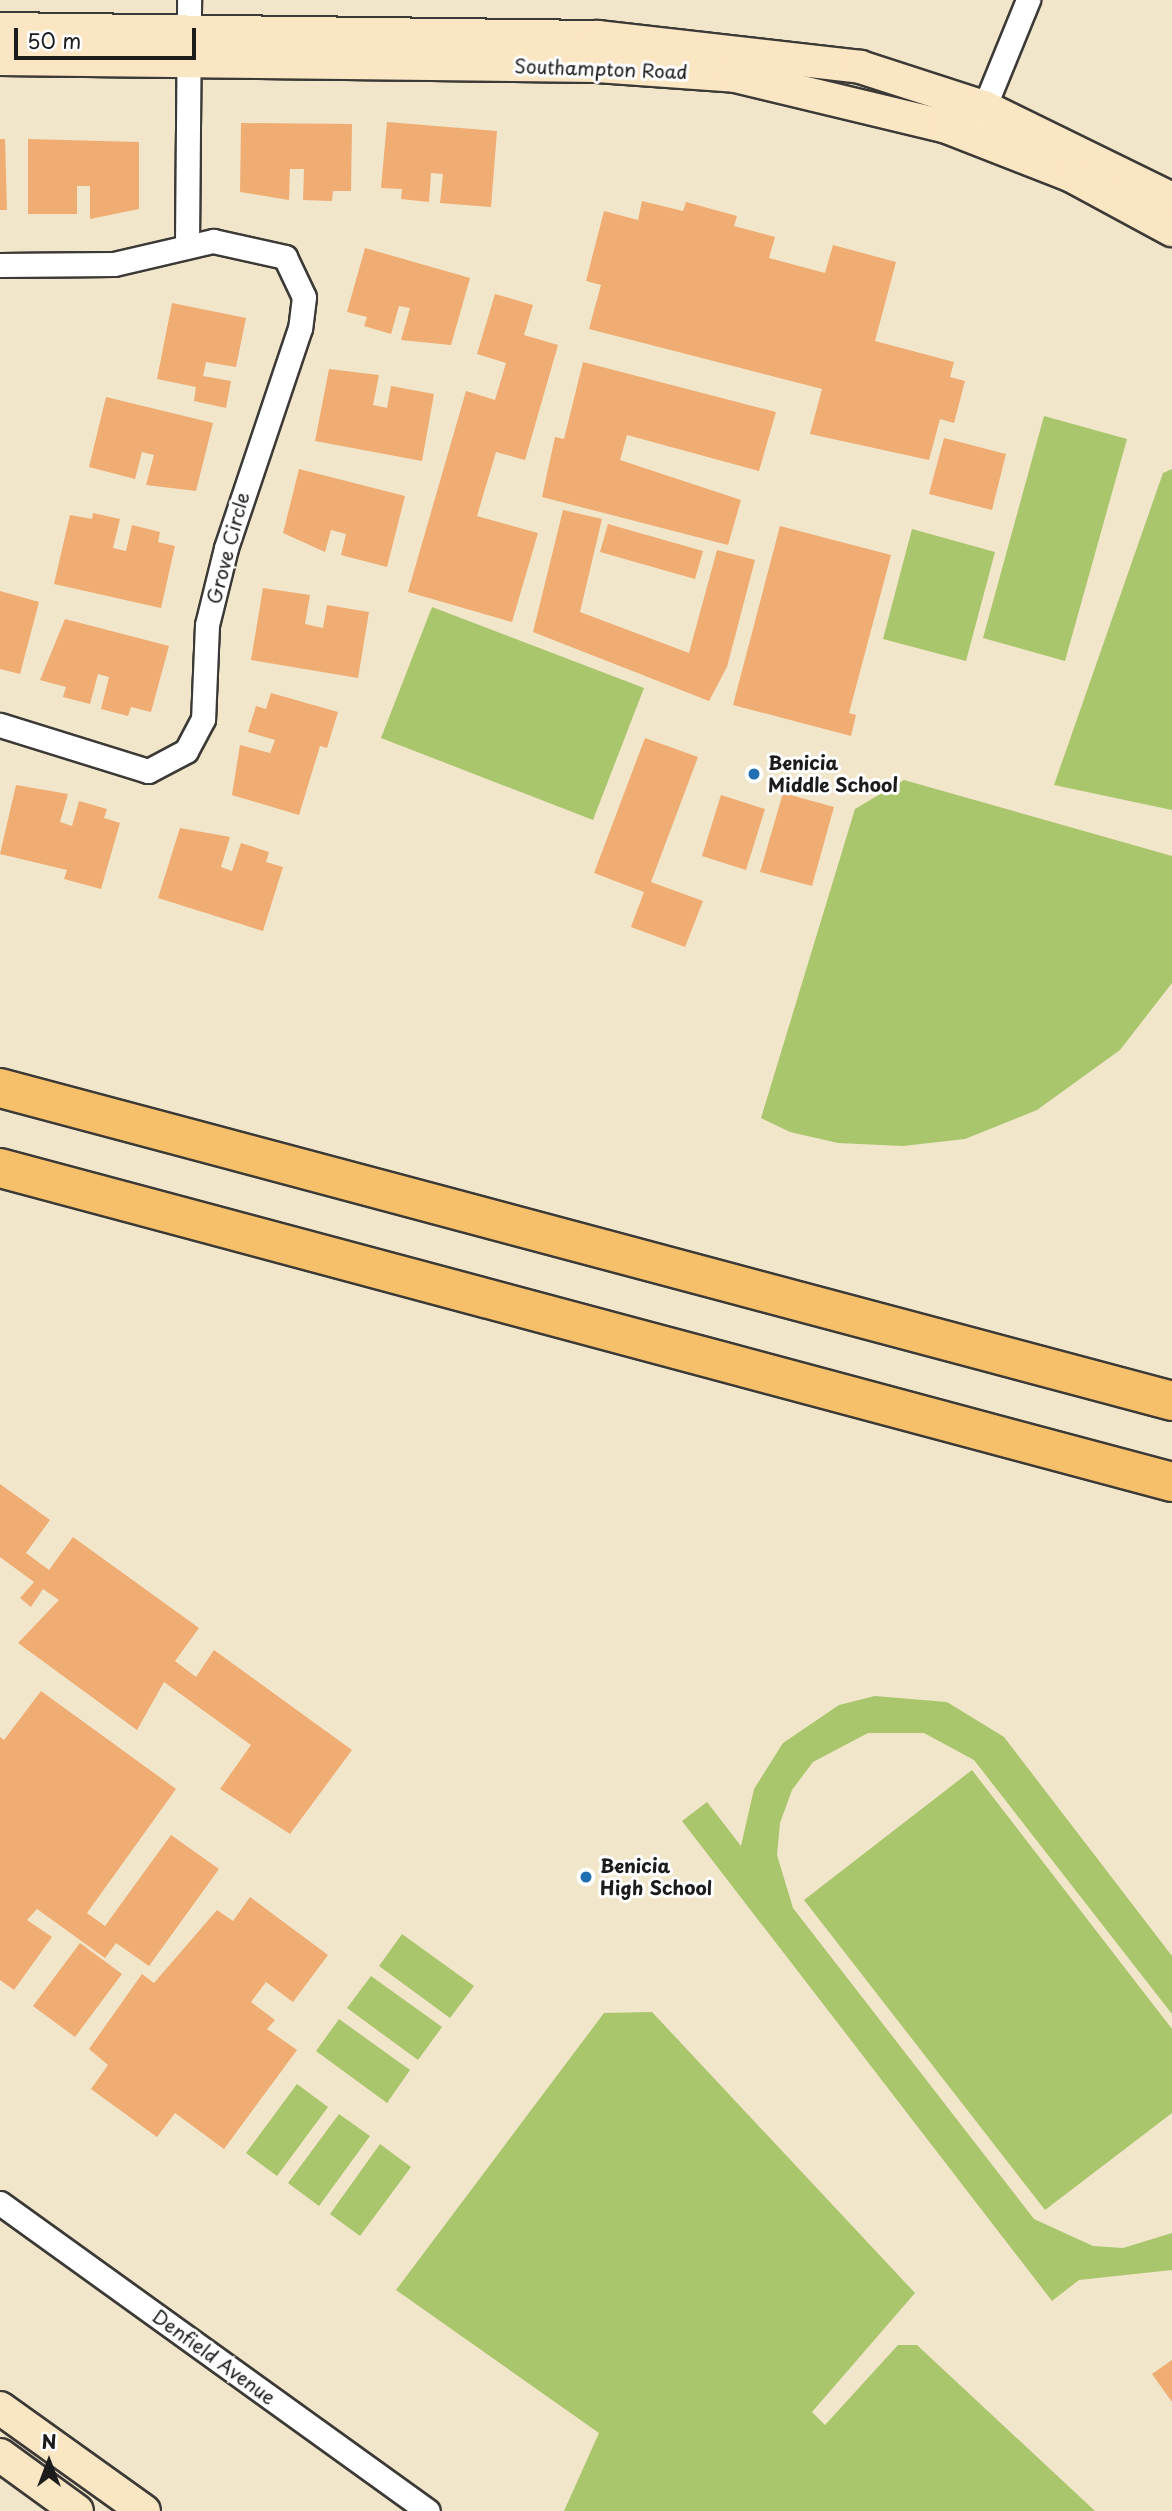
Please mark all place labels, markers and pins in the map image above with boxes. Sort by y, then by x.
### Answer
place label: Benicia Middle School [768,752,900,796]
marker: Benicia Middle School [746,766,762,782]
place label: Benicia High School [600,1855,713,1899]
marker: Benicia High School [578,1869,594,1885]

